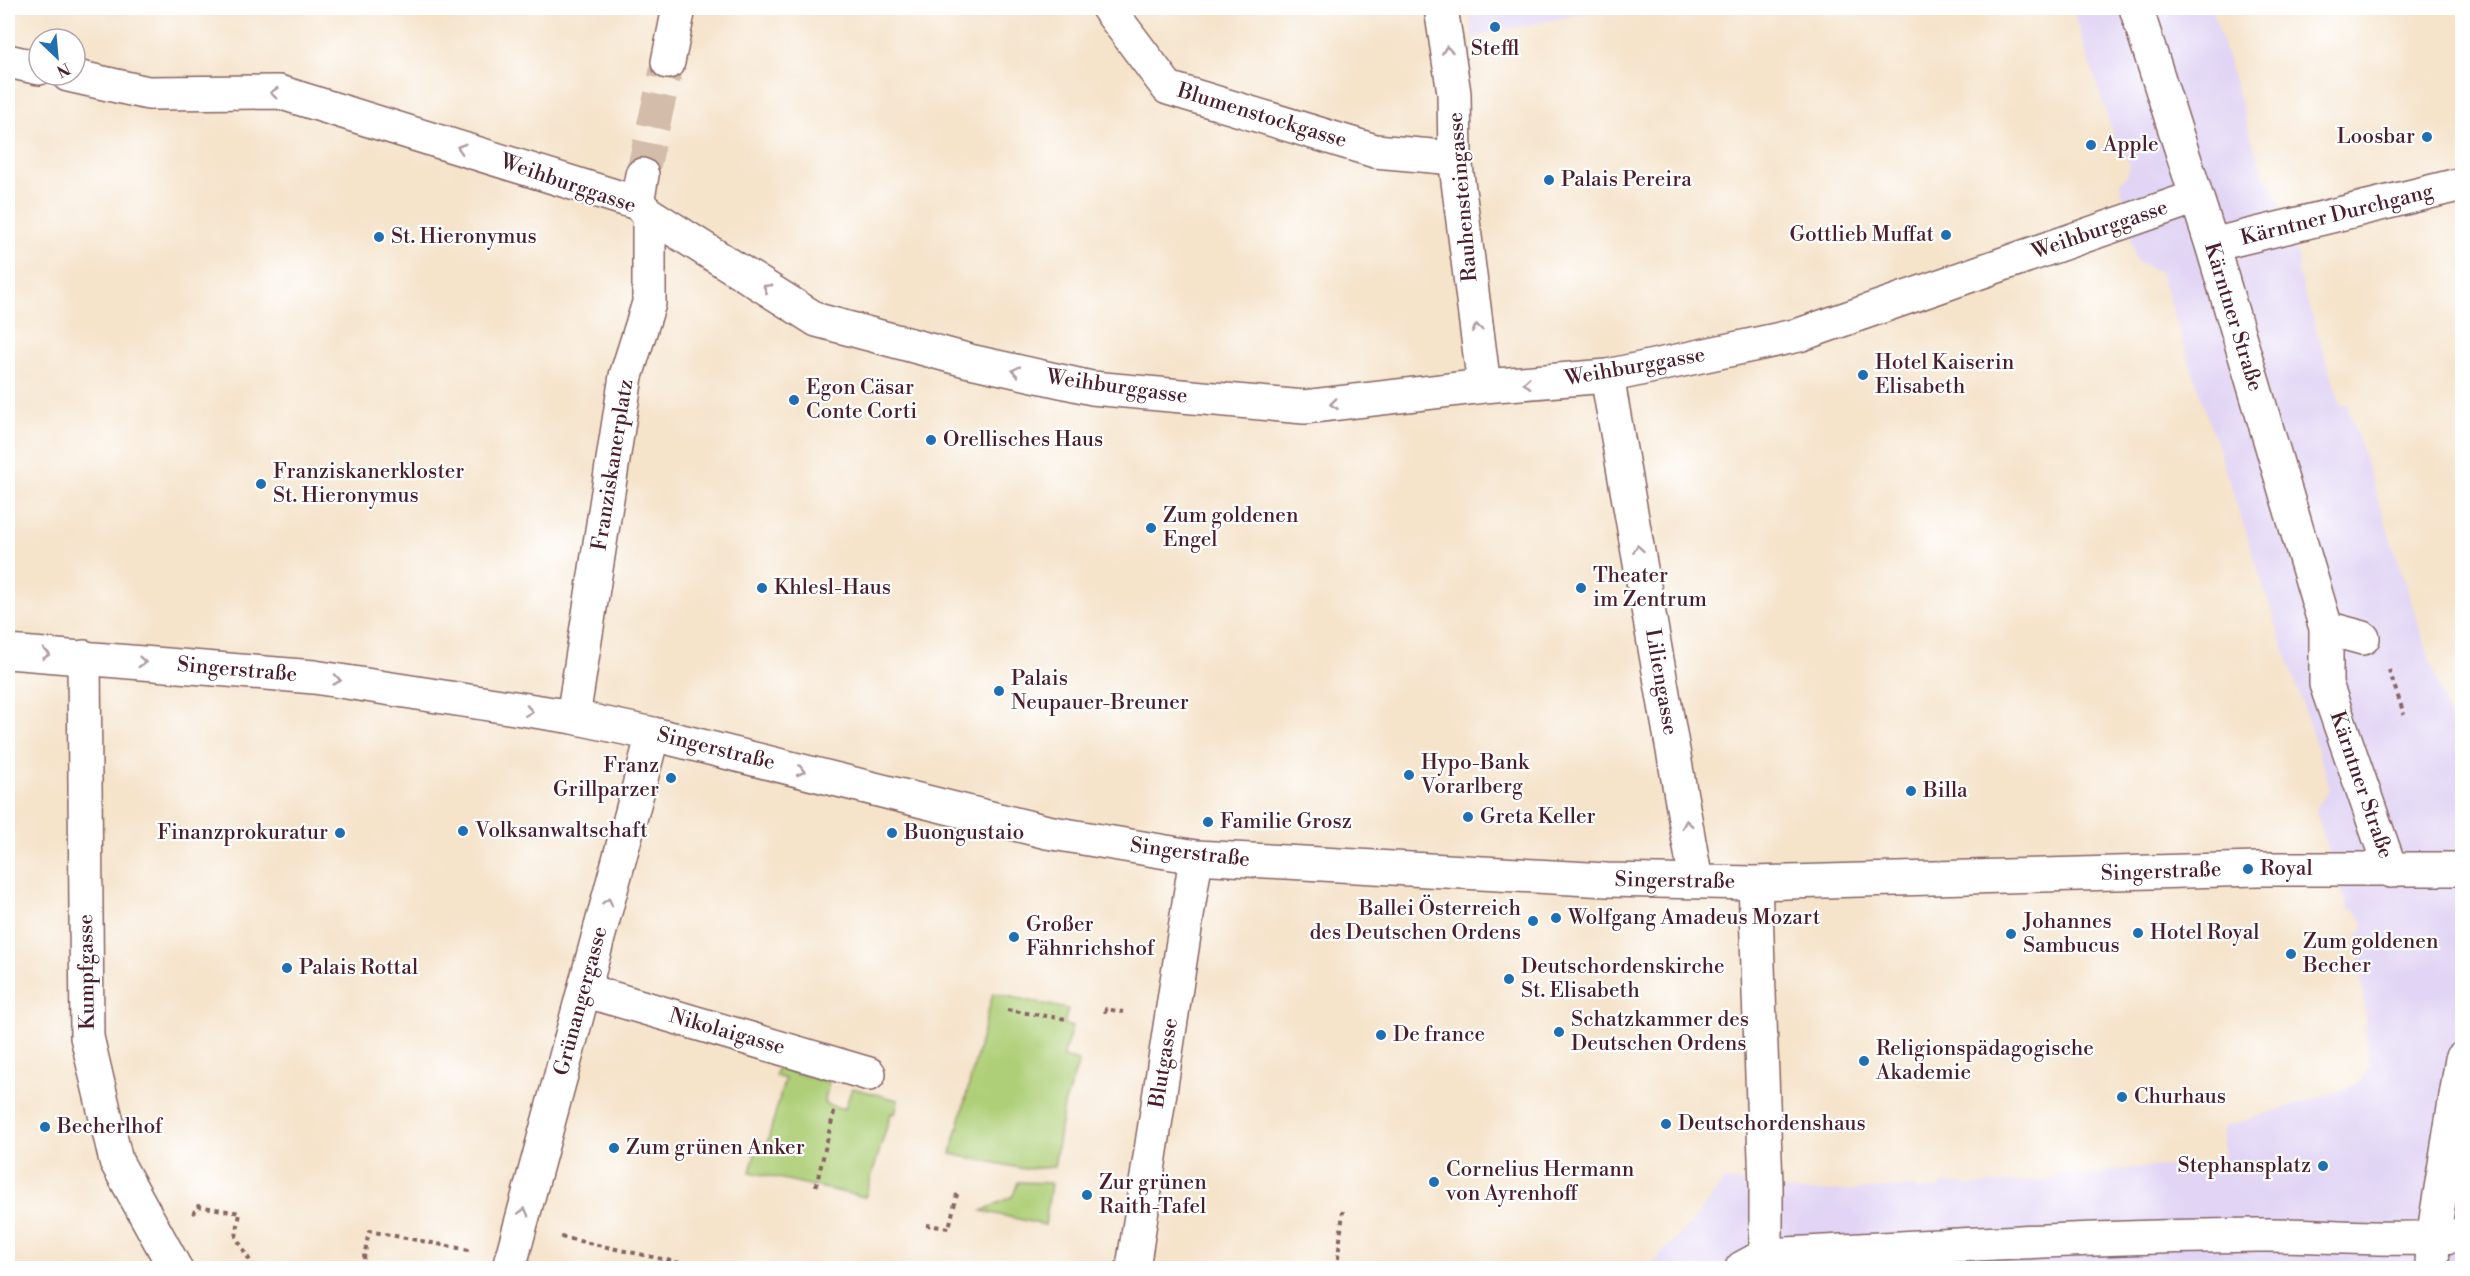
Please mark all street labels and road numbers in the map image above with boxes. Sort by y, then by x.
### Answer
street label: Blumenstockgasse [1173,78,1350,154]
street label: Rauhensteingasse [1443,111,1483,283]
street label: Weihburggasse [496,148,639,219]
street label: Kärntner Durchgang [2238,178,2436,252]
street label: Weihburggasse [2028,195,2171,266]
street label: Kärntner Straße [2198,239,2268,395]
street label: Weihburggasse [1562,342,1707,392]
street label: Weihburggasse [1044,364,1189,410]
street label: Franziskanerplatz [587,377,639,553]
street label: Liliengasse [1639,627,1683,737]
street label: Singerstraße [176,652,298,688]
street label: Kärntner Straße [2324,708,2398,862]
street label: Singerstraße [654,722,778,776]
street label: Singerstraße [1129,833,1251,873]
street label: Singerstraße [2100,857,2222,887]
street label: Singerstraße [1614,867,1736,895]
street label: Kumpfgasse [73,914,101,1030]
street label: Grünangergasse [549,924,613,1078]
street label: Nikolaigasse [666,1003,788,1061]
street label: Blutgasse [1144,1016,1184,1111]

